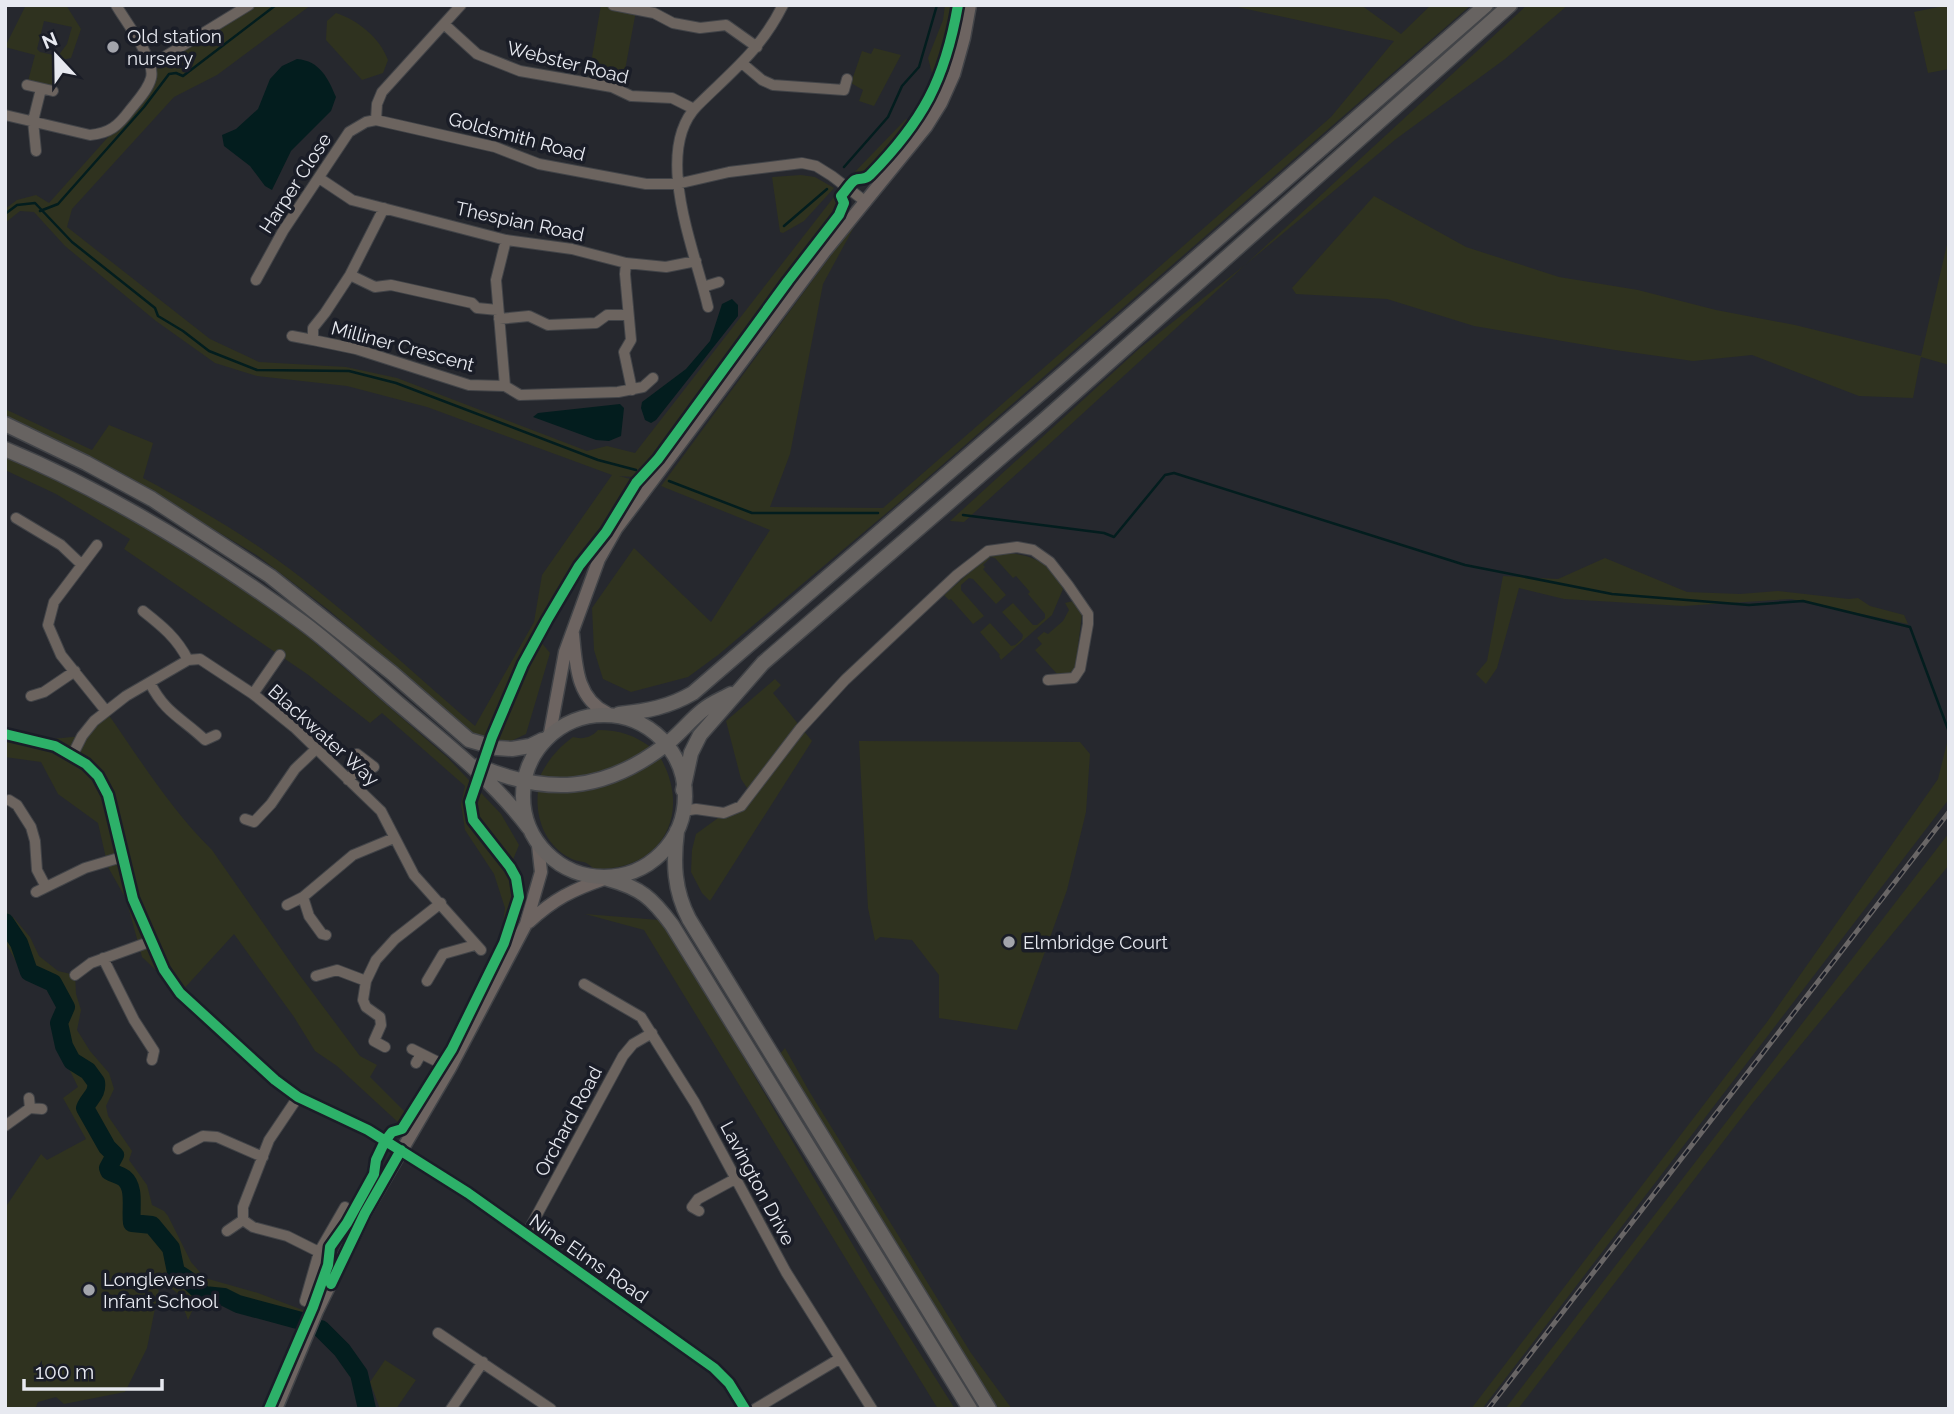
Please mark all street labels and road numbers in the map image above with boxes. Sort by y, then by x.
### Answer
street label: Webster Road [505,36,631,88]
street label: Goldsmith Road [446,107,588,165]
street label: Harper Close [255,129,335,237]
street label: Thespian Road [454,197,586,245]
street label: Milliner Crescent [329,316,478,376]
street label: Blackwater Way [264,680,384,790]
street label: Orchard Road [530,1062,606,1180]
street label: Lavington Drive [716,1117,800,1249]
street label: Nine Elms Road [525,1209,653,1307]

